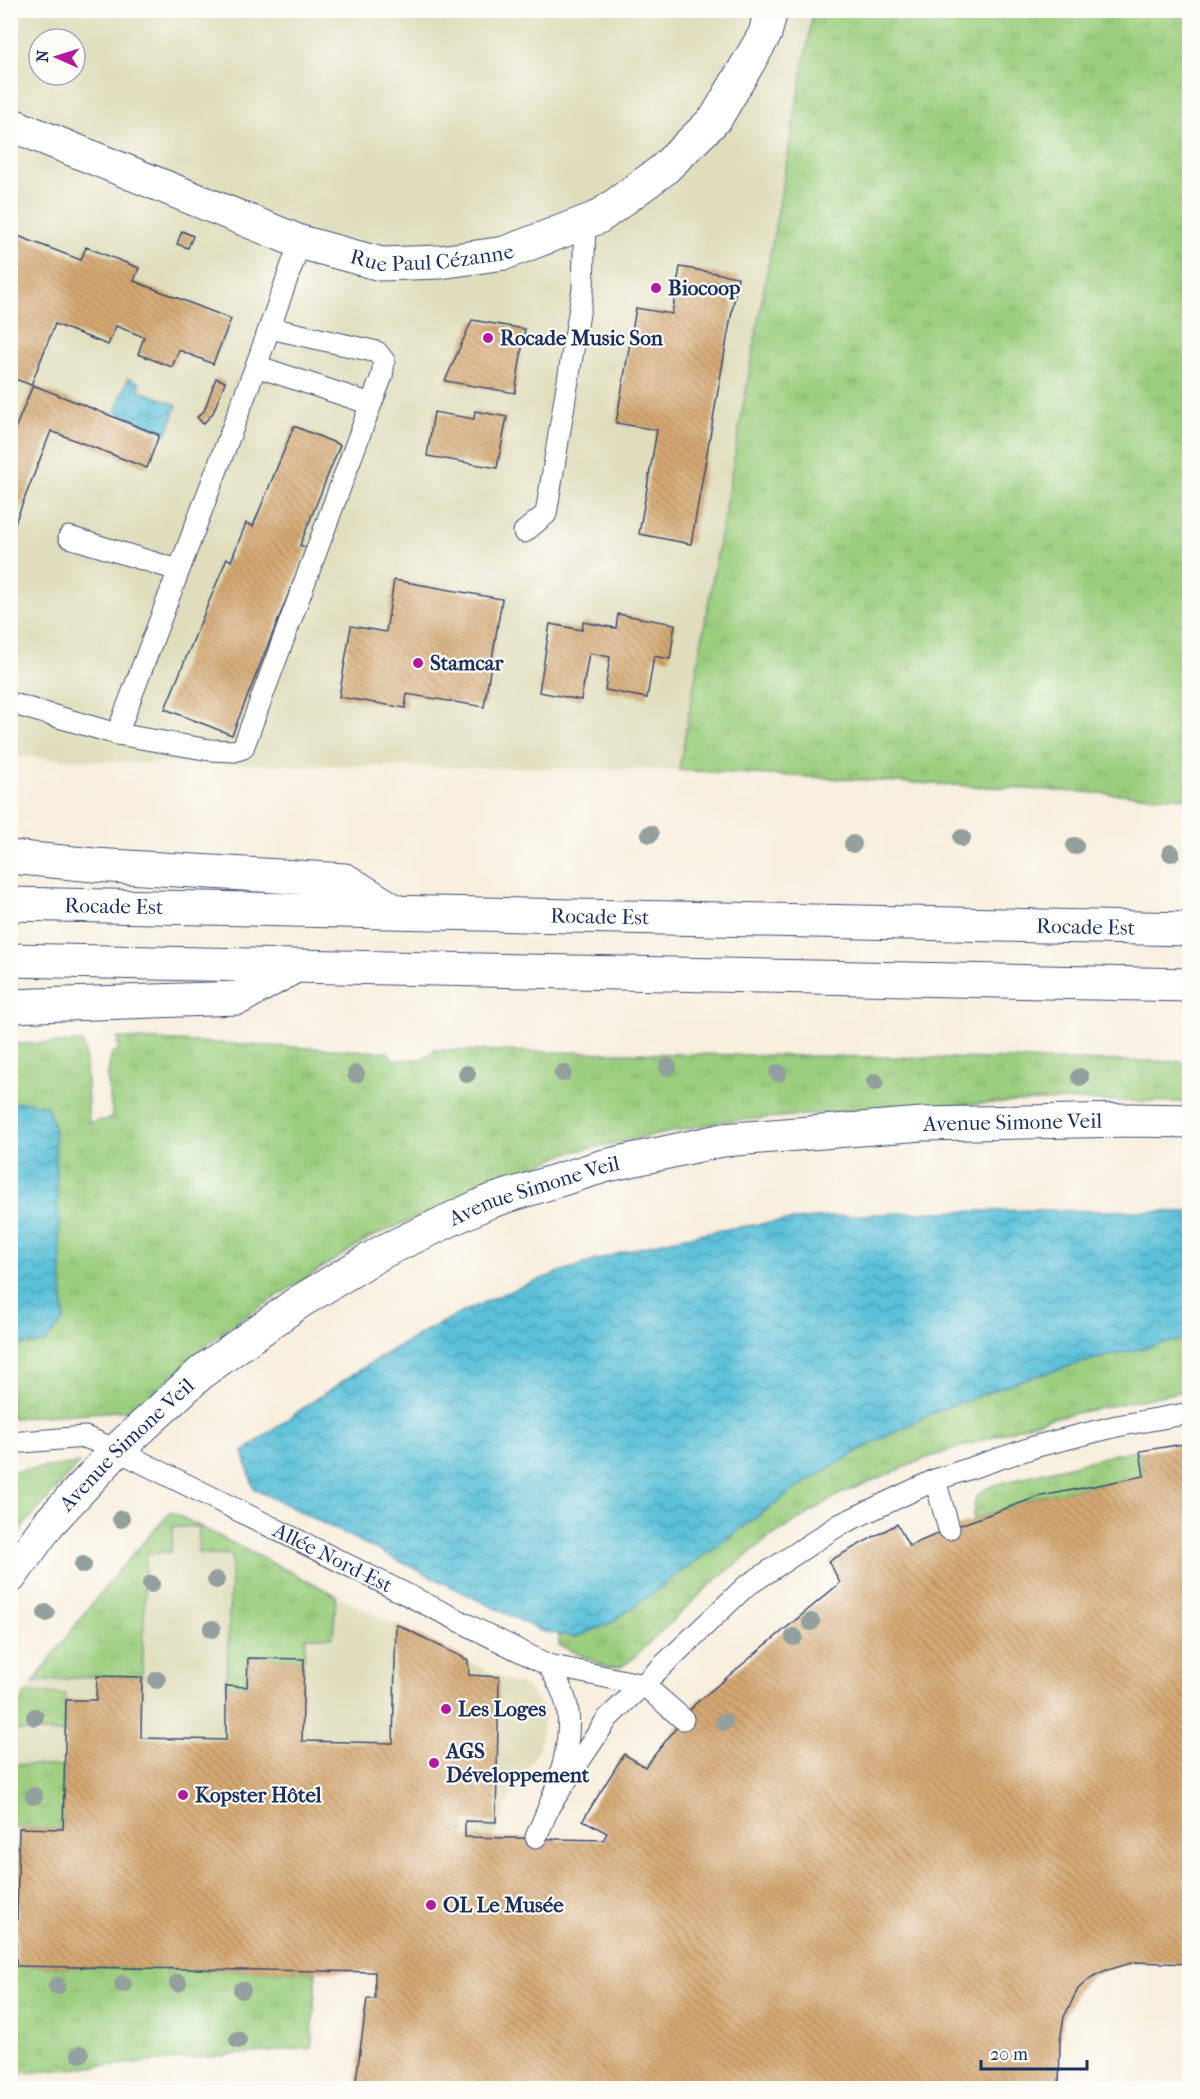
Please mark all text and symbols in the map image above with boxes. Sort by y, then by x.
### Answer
north arrow [27,27,87,87]
text: N [33,49,52,63]
street label: Rue Paul Cézanne [348,239,517,276]
place label: Biocoop [668,276,741,300]
marker: Biocoop [649,281,663,295]
place label: Rocade Music Son [500,326,664,350]
marker: Rocade Music Son [481,331,495,345]
place label: Stamcar [430,651,504,675]
marker: Stamcar [411,656,425,670]
street label: Rocade Est [64,893,164,919]
street label: Rocade Est [550,903,650,930]
street label: Rocade Est [1036,914,1136,940]
street label: Avenue Simone Veil [922,1109,1103,1136]
street label: Avenue Simone Veil [444,1151,622,1231]
street label: Avenue Simone Veil [54,1373,199,1517]
street label: Allée Nord-Est [268,1517,397,1598]
place label: Les Loges [458,1697,546,1721]
marker: Les Loges [439,1702,453,1716]
place label: AGS Développement [444,1739,590,1787]
marker: AGS Développement [427,1756,441,1770]
place label: Kopster Hôtel [195,1783,322,1807]
marker: Kopster Hôtel [176,1788,190,1802]
place label: OL Le Musée [443,1893,564,1917]
marker: OL Le Musée [424,1898,438,1912]
scale bar [981,2033,1088,2071]
text: 20 m [990,2044,1028,2065]

